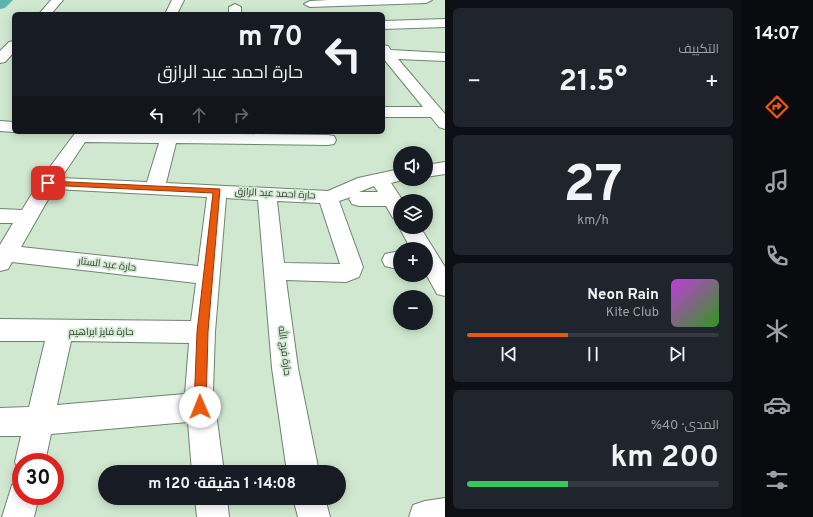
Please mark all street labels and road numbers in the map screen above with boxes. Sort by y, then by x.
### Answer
street label: حارة احمد عبد الرازق [234,185,316,203]
street label: حارة عبد الستار [76,255,137,275]
street label: حارة فرج الله [275,325,295,376]
street label: حارة فايز ابراهيم [69,326,133,339]

